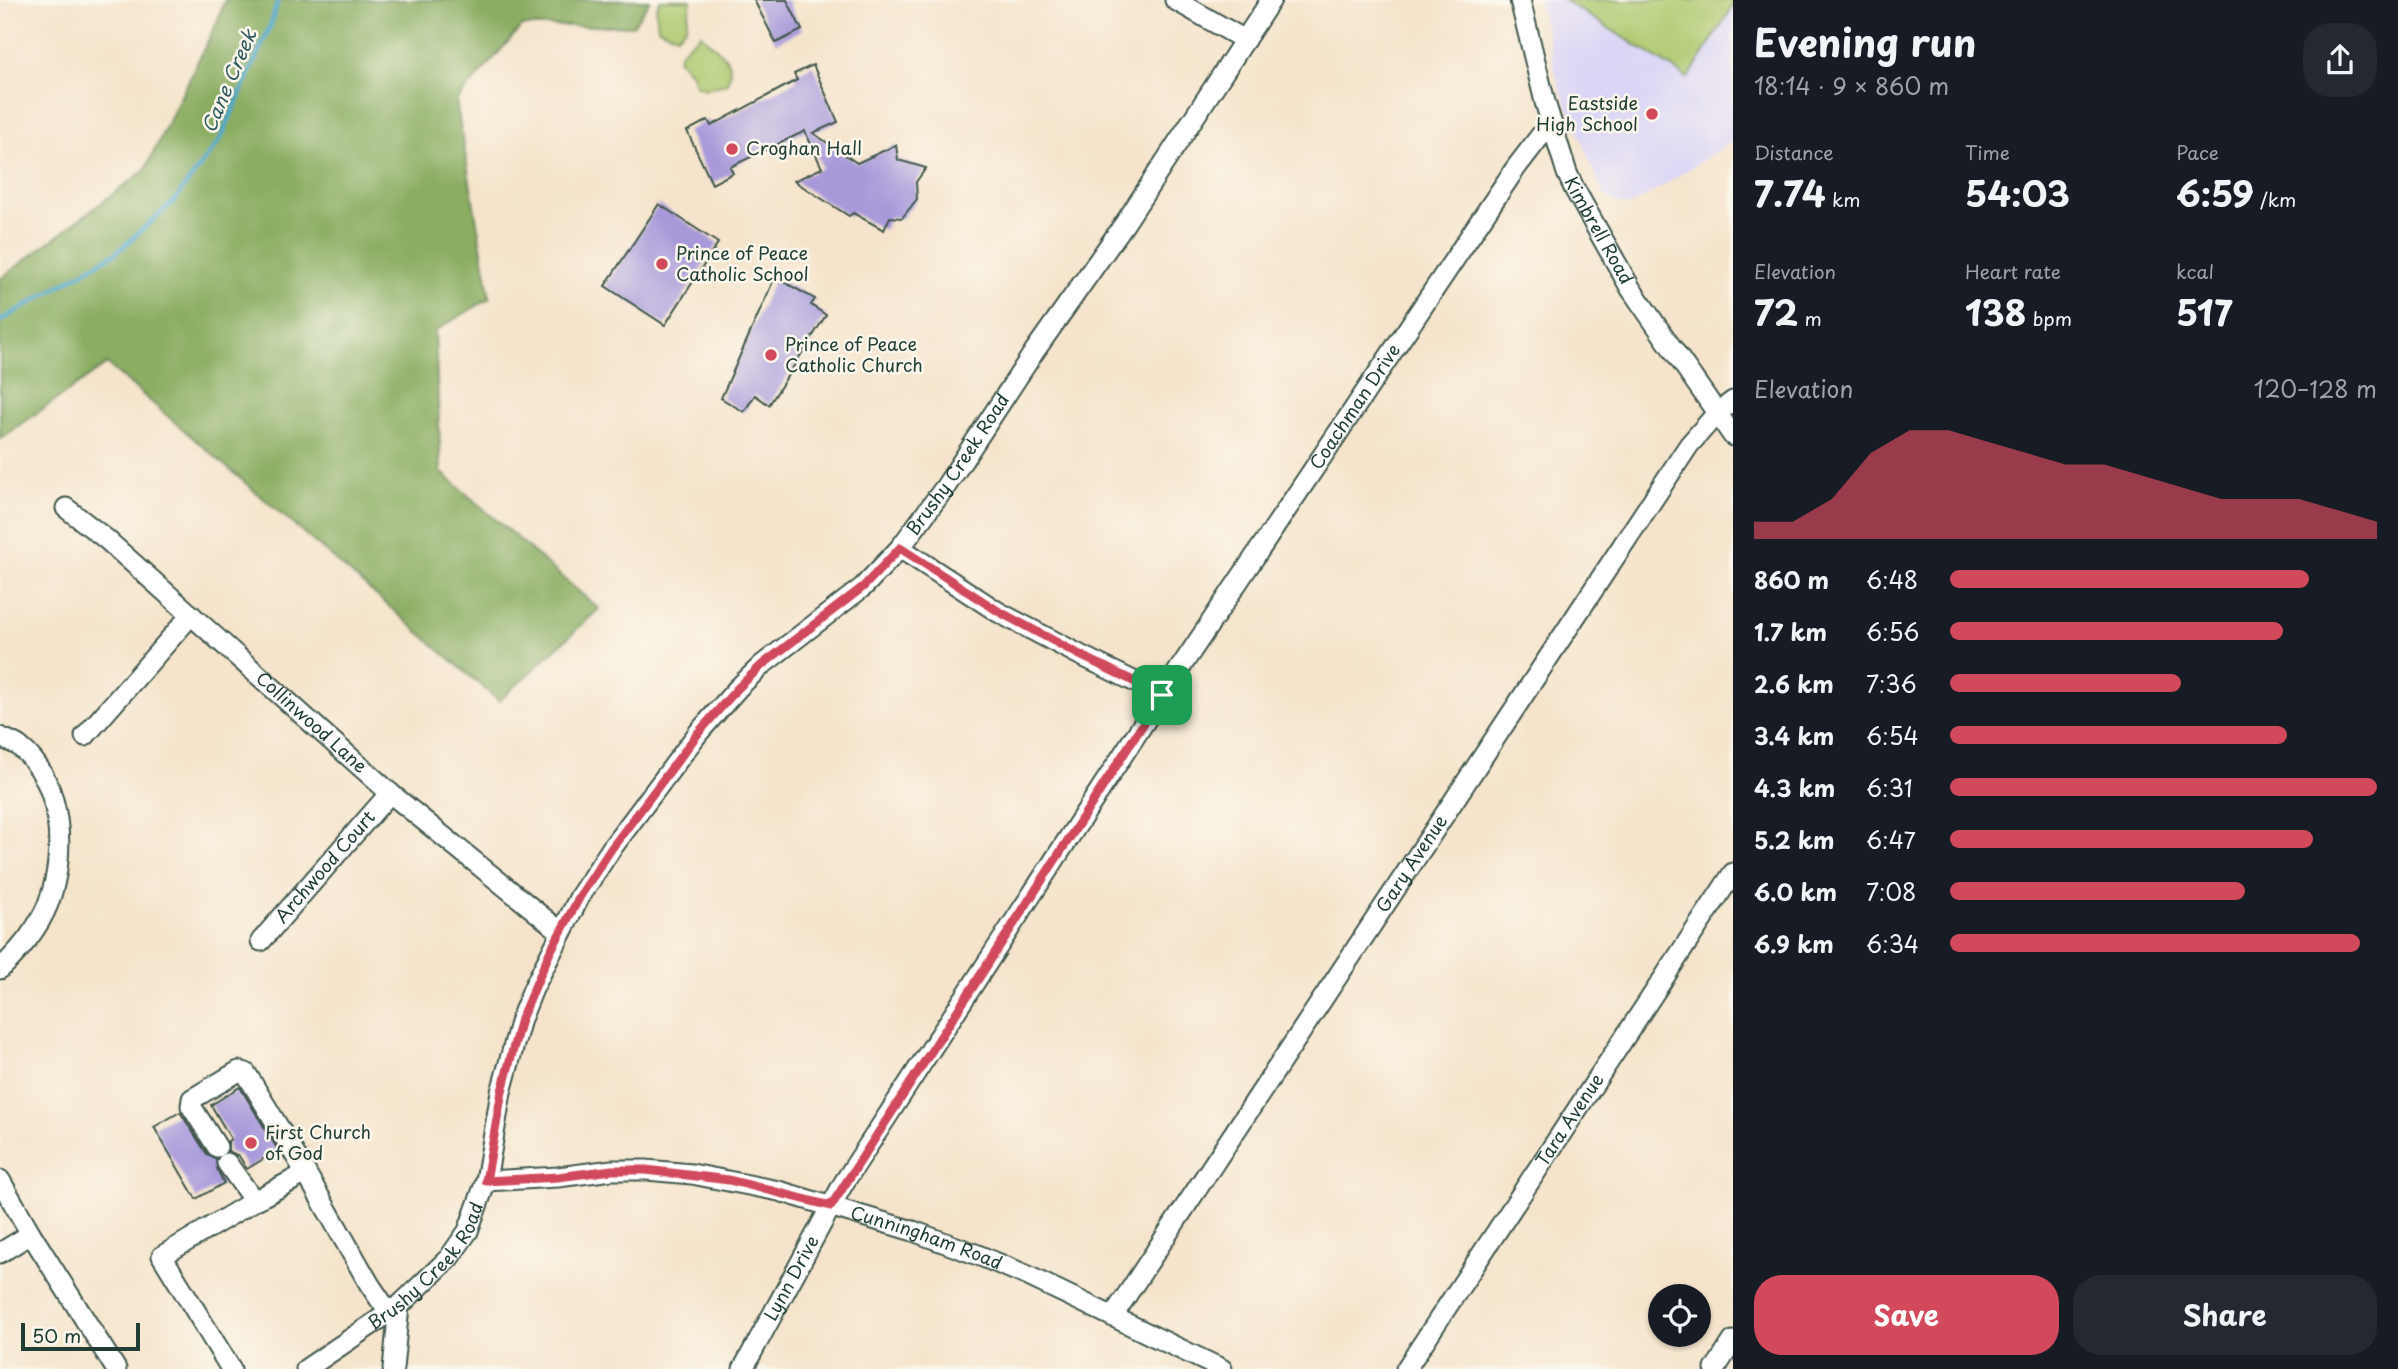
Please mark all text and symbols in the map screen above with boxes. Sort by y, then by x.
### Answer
text: Evening run [1754,13,1976,70]
water label: Cane Creek [194,23,263,137]
button: share [2303,23,2377,97]
text: 18:14 · 9 × 860 m [1754,68,1949,103]
place label: Eastside High School [1536,89,1638,137]
marker: Eastside High School [1644,106,1660,122]
place label: Croghan Hall [746,134,862,161]
text: Distance [1754,138,1834,166]
text: Time [1965,138,2010,166]
text: Pace [2176,138,2219,166]
marker: Croghan Hall [724,141,740,157]
text: 7.74 [1754,166,1826,219]
text: 54:03 [1965,166,2070,219]
text: 6:59 [2176,166,2254,219]
street label: Kimbrell Road [1559,172,1641,289]
text: km [1826,185,1861,213]
text: /km [2254,185,2296,213]
place label: Prince of Peace Catholic School [676,239,809,287]
marker: Prince of Peace Catholic School [654,256,670,272]
text: Elevation [1754,257,1836,285]
text: Heart rate [1965,257,2061,285]
text: kcal [2176,257,2214,285]
text: 72 [1754,285,1798,338]
text: 138 [1965,285,2027,338]
text: 517 [2176,285,2233,338]
text: m [1798,304,1822,332]
text: bpm [2027,304,2072,332]
place label: Prince of Peace Catholic Church [785,330,923,378]
street label: Coachman Drive [1302,338,1406,474]
marker: Prince of Peace Catholic Church [763,347,779,363]
text: Elevation [1754,371,1853,406]
text: 120–128 m [2254,371,2377,406]
street label: Brushy Creek Road [899,388,1015,540]
text: 860 m [1754,562,1829,597]
text: 6:48 [1866,562,1918,597]
text: 1.7 km [1754,614,1827,649]
text: 6:56 [1866,614,1919,649]
street label: Collinwood Lane [251,664,374,779]
pin [1132,665,1192,725]
text: 2.6 km [1754,666,1834,701]
text: 7:36 [1866,666,1917,701]
icon: arrive [1143,676,1181,714]
text: 3.4 km [1754,718,1834,753]
text: 6:54 [1866,718,1919,753]
text: 4.3 km [1754,770,1835,805]
text: 6:31 [1866,770,1913,805]
street label: Archwood Court [268,804,381,928]
street label: Gary Avenue [1369,809,1453,917]
text: 5.2 km [1754,822,1835,857]
text: 6:47 [1866,822,1916,857]
text: 6.0 km [1754,874,1837,909]
text: 7:08 [1866,874,1917,909]
text: 6.9 km [1754,926,1834,961]
text: 6:34 [1866,926,1919,961]
street label: Tara Avenue [1528,1067,1610,1171]
place label: First Church of God [265,1118,371,1166]
marker: First Church of God [243,1135,259,1151]
street label: Brushy Creek Road [362,1198,489,1335]
street label: Cunningham Road [848,1198,1007,1276]
street label: Lynn Drive [757,1230,825,1325]
button: Save [1754,1275,2059,1355]
button: Share [2073,1275,2377,1355]
map controls [1648,1284,1711,1347]
button: locate [1648,1284,1711,1347]
scale bar [21,1320,140,1352]
text: 50 m [32,1321,81,1349]

